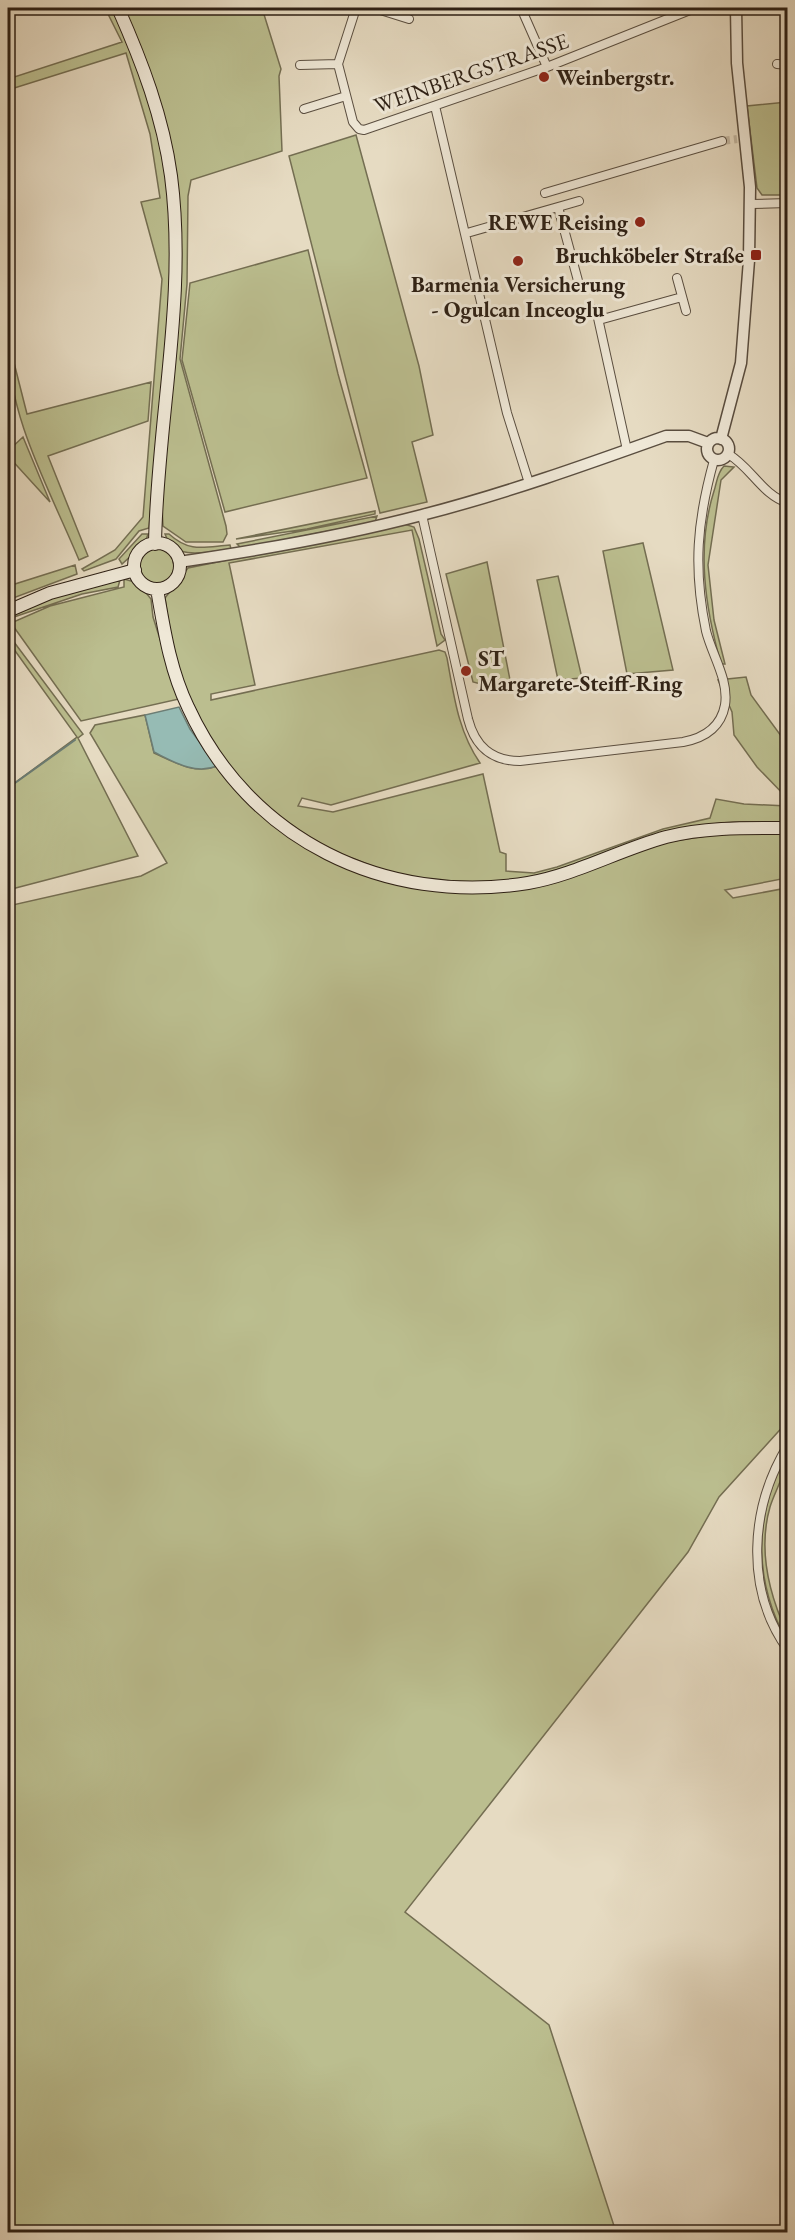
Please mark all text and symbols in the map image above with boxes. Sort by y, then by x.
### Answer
street label: WEINBERGSTRASSE [370,26,572,120]
place label: Weinbergstr. [556,63,674,92]
marker: Weinbergstr. [537,70,551,84]
place label: REWE Reising [488,208,629,237]
marker: REWE Reising [633,215,647,229]
place label: Bruchköbeler Straße [555,241,744,270]
marker: Bruchköbeler Straße [749,248,763,262]
marker: Barmenia Versicherung - Ogulcan Inceoglu [511,254,525,268]
place label: Barmenia Versicherung - Ogulcan Inceoglu [411,270,626,324]
place label: ST Margarete-Steiff-Ring [478,644,684,698]
marker: ST Margarete-Steiff-Ring [459,664,473,678]

